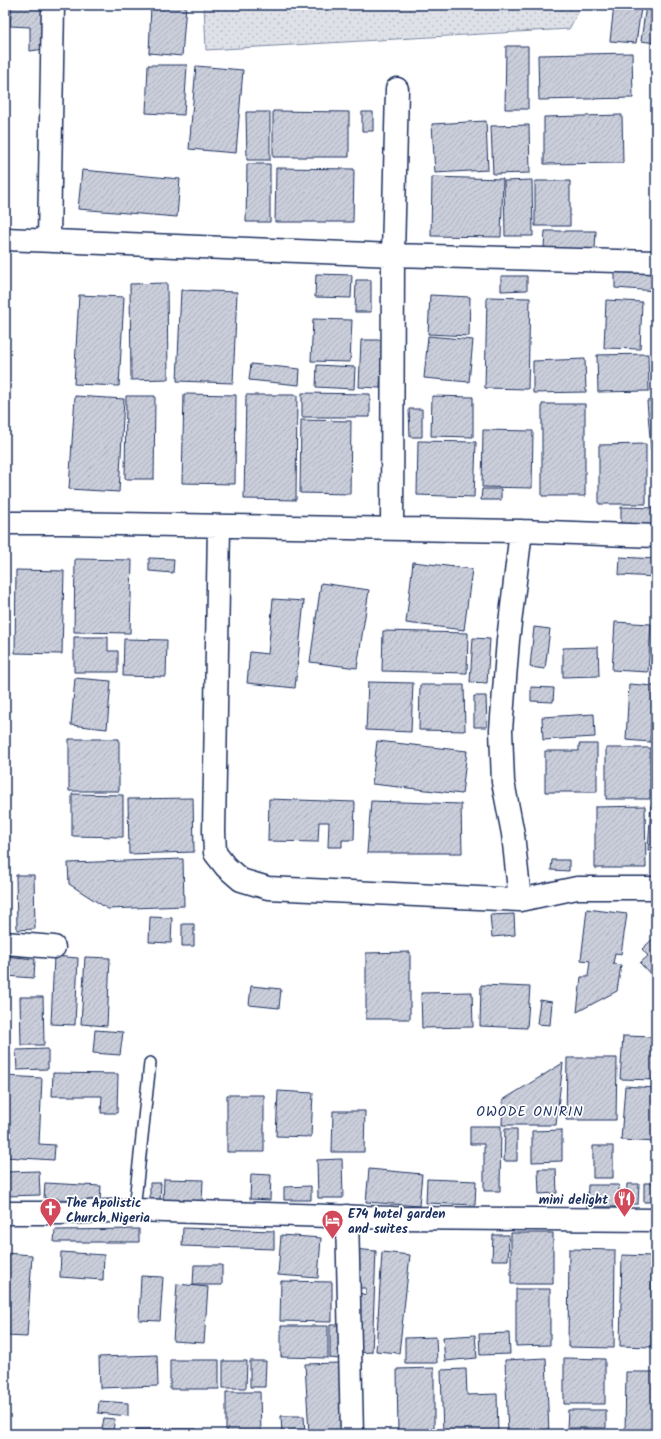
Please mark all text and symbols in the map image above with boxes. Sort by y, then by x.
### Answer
district label: OWODE ONIRIN [476,1101,584,1123]
restaurant icon: mini delight [611,1186,637,1219]
place label: mini delight [539,1190,608,1211]
place label: The Apolistic Church Nigeria [66,1193,150,1229]
church icon: The Apolistic Church Nigeria [37,1196,63,1229]
place label: E74 hotel garden and suites [348,1204,445,1240]
hotel icon: E74 hotel garden and suites [320,1207,346,1240]

